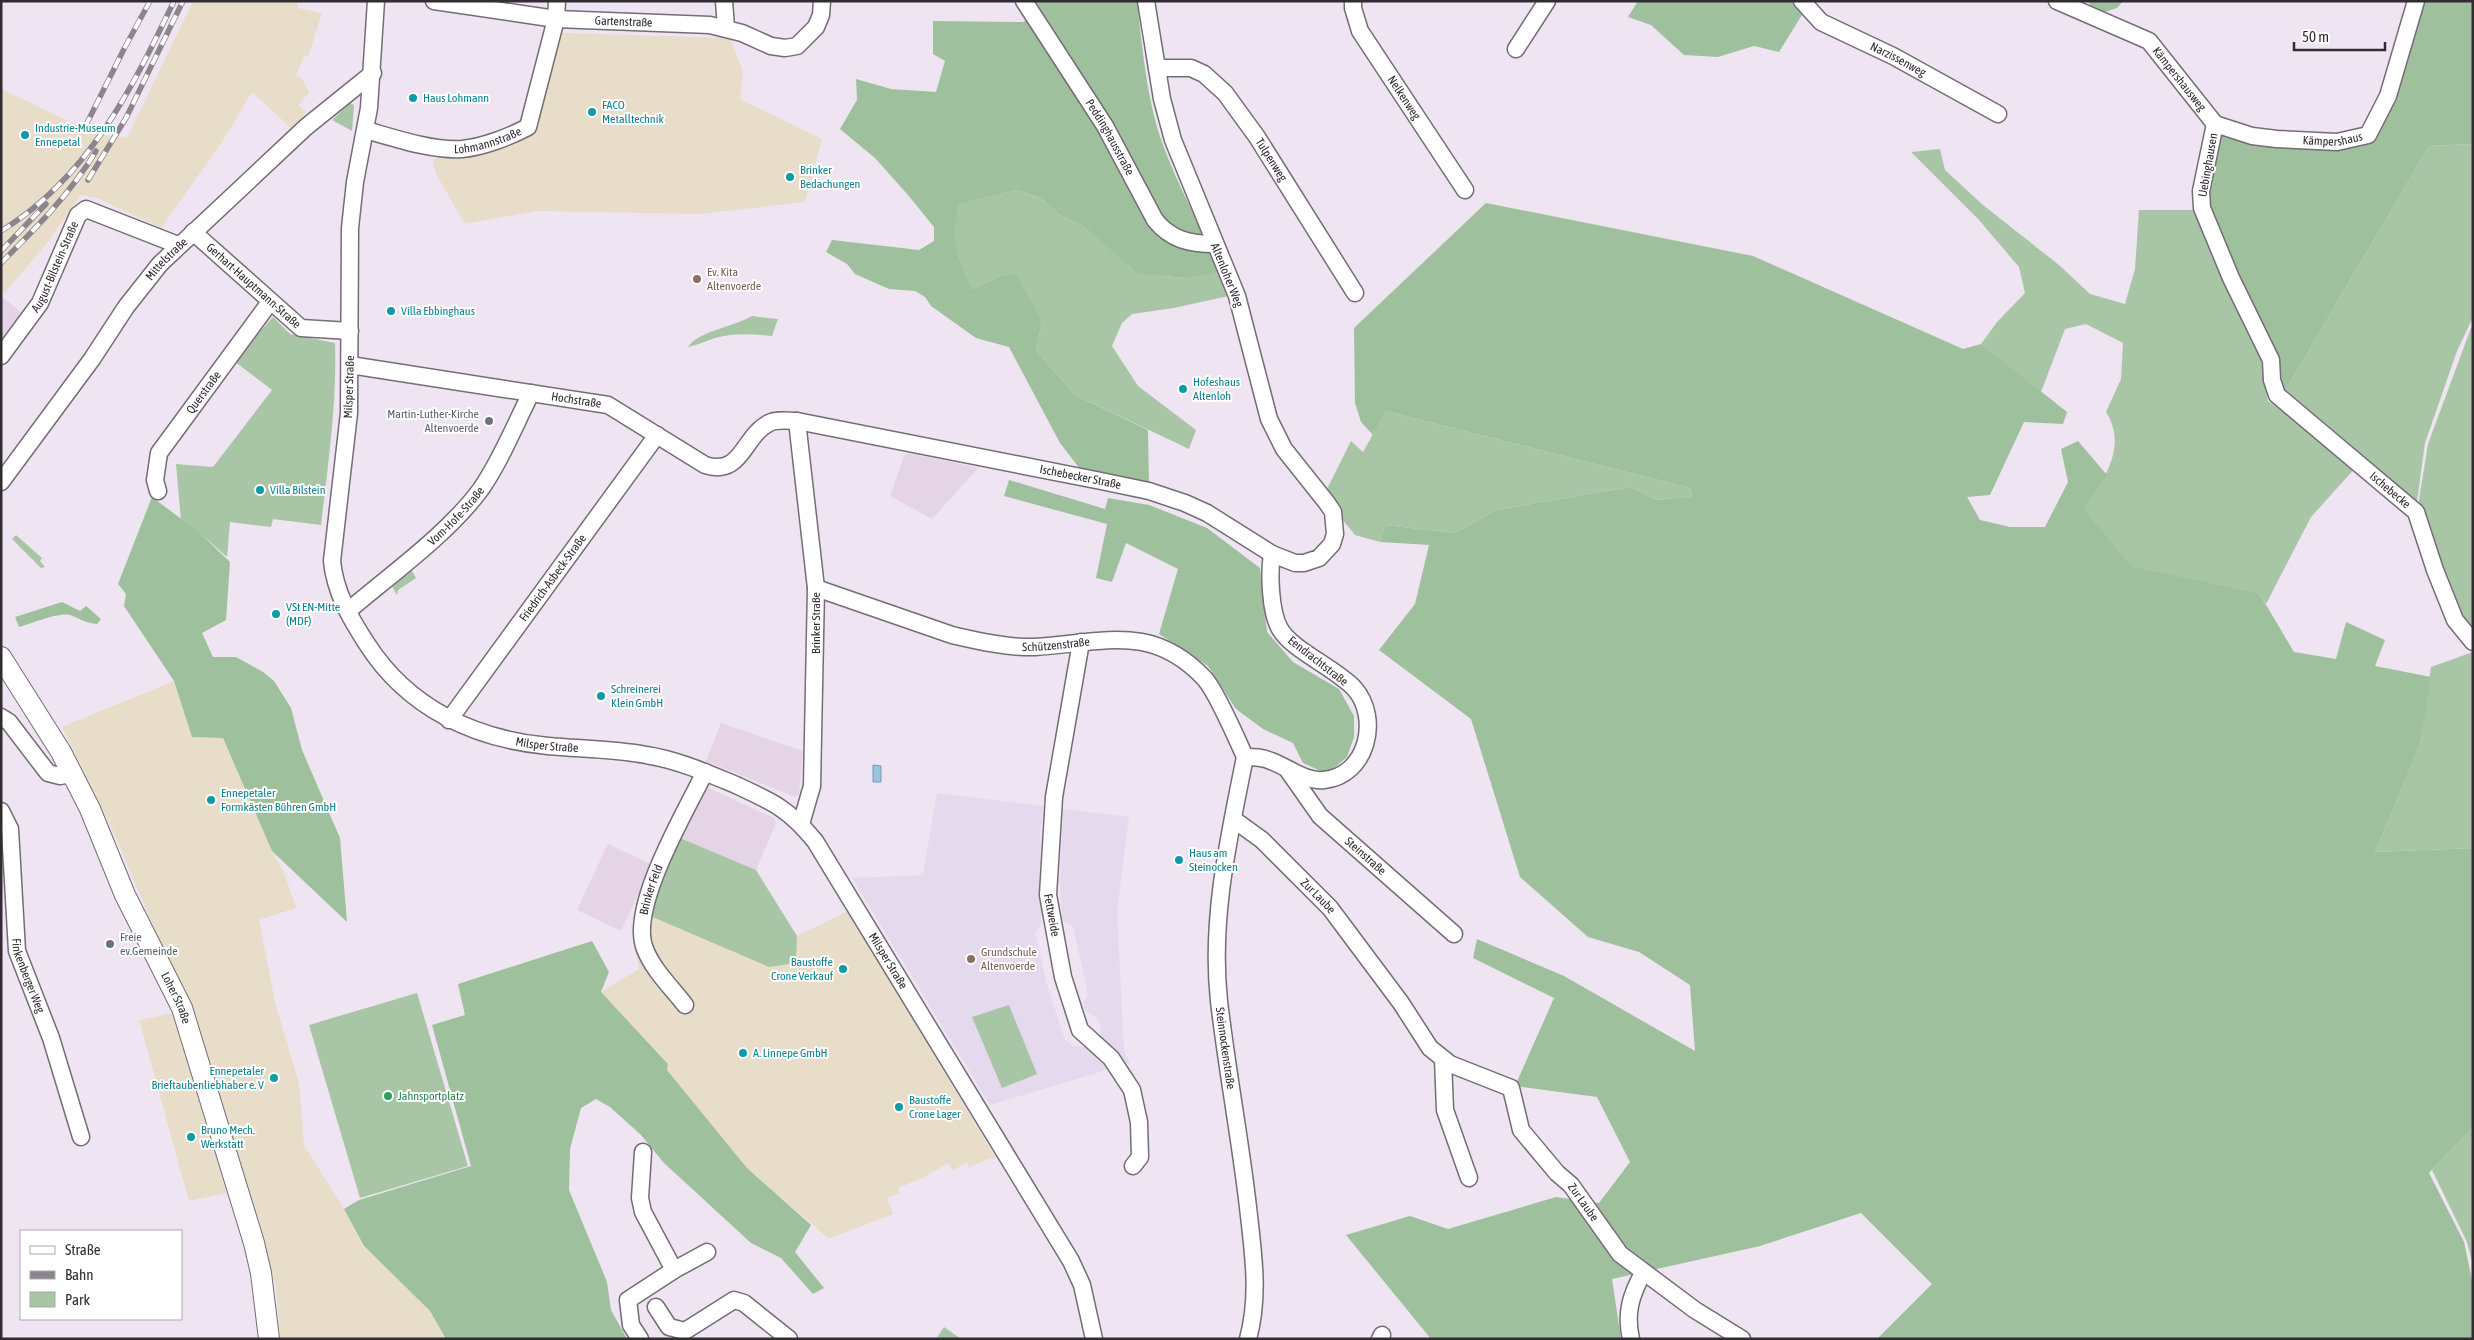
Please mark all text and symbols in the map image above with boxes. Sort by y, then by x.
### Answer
street label: Gartenstraße [595,14,653,30]
scale bar [2294,20,2385,52]
text: 50 m [2302,28,2329,45]
street label: Narzissenweg [1868,39,1929,80]
street label: Kämpershausweg [2150,44,2210,115]
street label: Nelkenweg [1385,73,1424,123]
place label: Haus Lohmann [423,91,489,105]
marker: Haus Lohmann [407,92,419,104]
street label: Peddinghausstraße [1082,96,1137,178]
place label: FACO Metalltechnik [602,98,664,126]
marker: FACO Metalltechnik [586,106,598,118]
place label: Industrie-Museum Ennepetal [35,121,116,149]
street label: Lohmannstraße [454,124,524,156]
marker: Industrie-Museum Ennepetal [19,129,31,141]
street label: Kämpershaus [2302,129,2364,149]
street label: Uebinghausen [2195,132,2221,198]
street label: Tulpenweg [1253,136,1291,185]
place label: Brinker Bedachungen [800,163,860,191]
marker: Brinker Bedachungen [784,171,796,183]
street label: August-Bilstein-Straße [28,219,81,315]
street label: Mittelstraße [143,235,190,283]
street label: Gerhart-Hauptmann-Straße [203,240,304,331]
street label: Altenloher Weg [1208,241,1246,310]
place label: Ev. Kita Altenvoerde [707,265,761,293]
marker: Ev. Kita Altenvoerde [691,273,703,285]
place label: Villa Ebbinghaus [401,304,475,318]
marker: Villa Ebbinghaus [385,305,397,317]
street label: Milsper Straße [341,355,357,419]
street label: Querstraße [183,368,224,416]
place label: Hofeshaus Altenloh [1193,375,1240,403]
marker: Hofeshaus Altenloh [1177,383,1189,395]
street label: Hochstraße [550,389,602,411]
place label: Martin-Luther-Kirche Altenvoerde [387,407,479,435]
marker: Martin-Luther-Kirche Altenvoerde [483,415,495,427]
street label: Ischebecker Straße [1038,462,1122,492]
street label: Ischebecke [2367,469,2413,511]
place label: Villa Bilstein [270,483,325,497]
marker: Villa Bilstein [254,484,266,496]
street label: Vom-Hofe-Straße [425,484,487,548]
street label: Friedrich-Asbeck-Straße [516,532,589,624]
street label: Brinker Straße [809,592,823,654]
place label: VSt EN-Mitte (MDF) [286,600,340,628]
marker: VSt EN-Mitte (MDF) [270,608,282,620]
street label: Eendrachtstraße [1285,633,1351,689]
street label: Schützenstraße [1022,635,1090,654]
place label: Schreinerei Klein GmbH [611,682,663,710]
marker: Schreinerei Klein GmbH [595,690,607,702]
street label: Milsper Straße [514,734,579,755]
place label: Ennepetaler Formkästen Bühren GmbH [221,786,336,814]
marker: Ennepetaler Formkästen Bühren GmbH [205,794,217,806]
street label: Steinstraße [1342,834,1389,878]
place label: Haus am Steinocken [1189,846,1238,874]
marker: Haus am Steinocken [1173,854,1185,866]
street label: Brinker Feld [637,862,666,916]
street label: Zur Laube [1298,876,1339,916]
street label: Fettweide [1041,893,1062,938]
place label: Freie ev.Gemeinde [120,930,178,958]
street label: Milsper Straße [866,930,910,991]
street label: Finkenberger Weg [9,938,48,1016]
marker: Freie ev.Gemeinde [104,938,116,950]
place label: Grundschule Altenvoerde [981,945,1037,973]
marker: Grundschule Altenvoerde [965,953,977,965]
place label: Baustoffe Crone Verkauf [771,955,834,983]
marker: Baustoffe Crone Verkauf [837,963,849,975]
street label: Loher Straße [158,970,193,1025]
street label: Steinnockenstraße [1213,1006,1238,1090]
place label: A. Linnepe GmbH [753,1046,828,1060]
marker: A. Linnepe GmbH [737,1047,749,1059]
place label: Ennepetaler Brieftaubenliebhaber e. V [152,1064,264,1092]
marker: Ennepetaler Brieftaubenliebhaber e. V [268,1072,280,1084]
place label: Jahnsportplatz [398,1089,464,1103]
marker: Jahnsportplatz [382,1090,394,1102]
place label: Baustoffe Crone Lager [909,1093,961,1121]
marker: Baustoffe Crone Lager [893,1101,905,1113]
place label: Bruno Mech. Werkstatt [201,1123,255,1151]
marker: Bruno Mech. Werkstatt [185,1131,197,1143]
street label: Zur Laube [1565,1180,1602,1224]
legend [20,1230,182,1320]
text: Straße [65,1241,101,1258]
text: Bahn [65,1266,94,1283]
text: Park [65,1291,90,1308]

